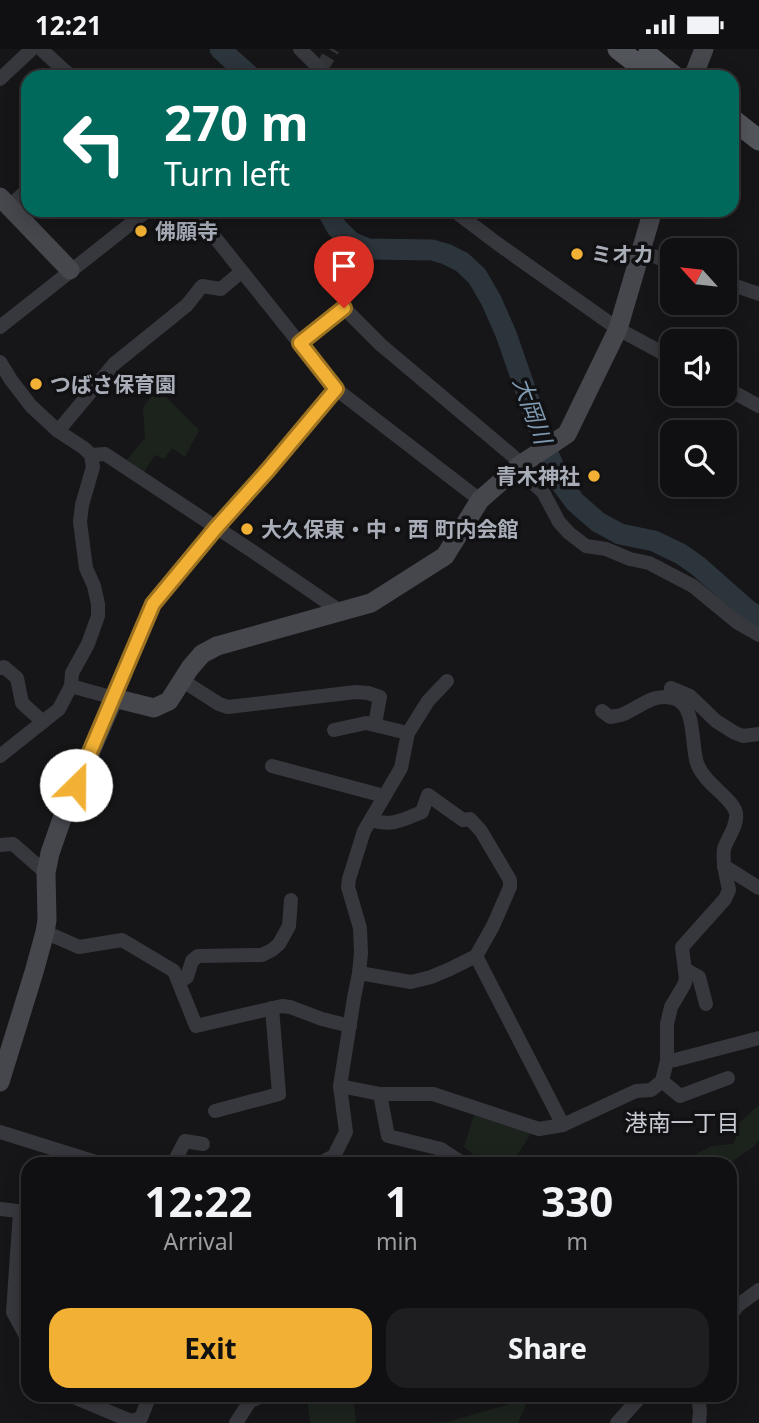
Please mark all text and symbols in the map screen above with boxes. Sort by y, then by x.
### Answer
text: 12:21 [35,7,102,43]
text: 270 m [164,89,309,155]
icon: left [49,98,140,189]
text: Turn left [164,152,290,195]
place label: 佛願寺 [155,217,218,245]
marker: 佛願寺 [133,223,149,239]
pin [314,236,374,308]
north arrow [660,238,737,315]
map controls [660,238,737,497]
place label: ミオカ [591,240,654,268]
marker: ミオカ [569,246,585,262]
icon: arrive [325,247,363,285]
button: sound [660,329,737,406]
place label: つばさ保育園 [50,370,176,398]
water label: 大岡川 [506,372,561,451]
marker: つばさ保育園 [28,376,44,392]
button: search [660,420,737,497]
place label: 青木神社 [496,462,580,490]
marker: 青木神社 [586,468,602,484]
place label: 大久保東・中・西 町内会館 [261,515,518,543]
marker: 大久保東・中・西 町内会館 [239,521,255,537]
position arrow [39,748,113,822]
district label: 港南一丁目 [625,1106,740,1138]
text: 12:22 [145,1172,252,1229]
text: 1 [385,1172,409,1229]
text: 330 [541,1172,613,1229]
text: Arrival [163,1225,234,1257]
text: min [376,1225,418,1257]
text: m [567,1225,588,1257]
button: Exit [49,1308,372,1388]
button: Share [386,1308,709,1388]

